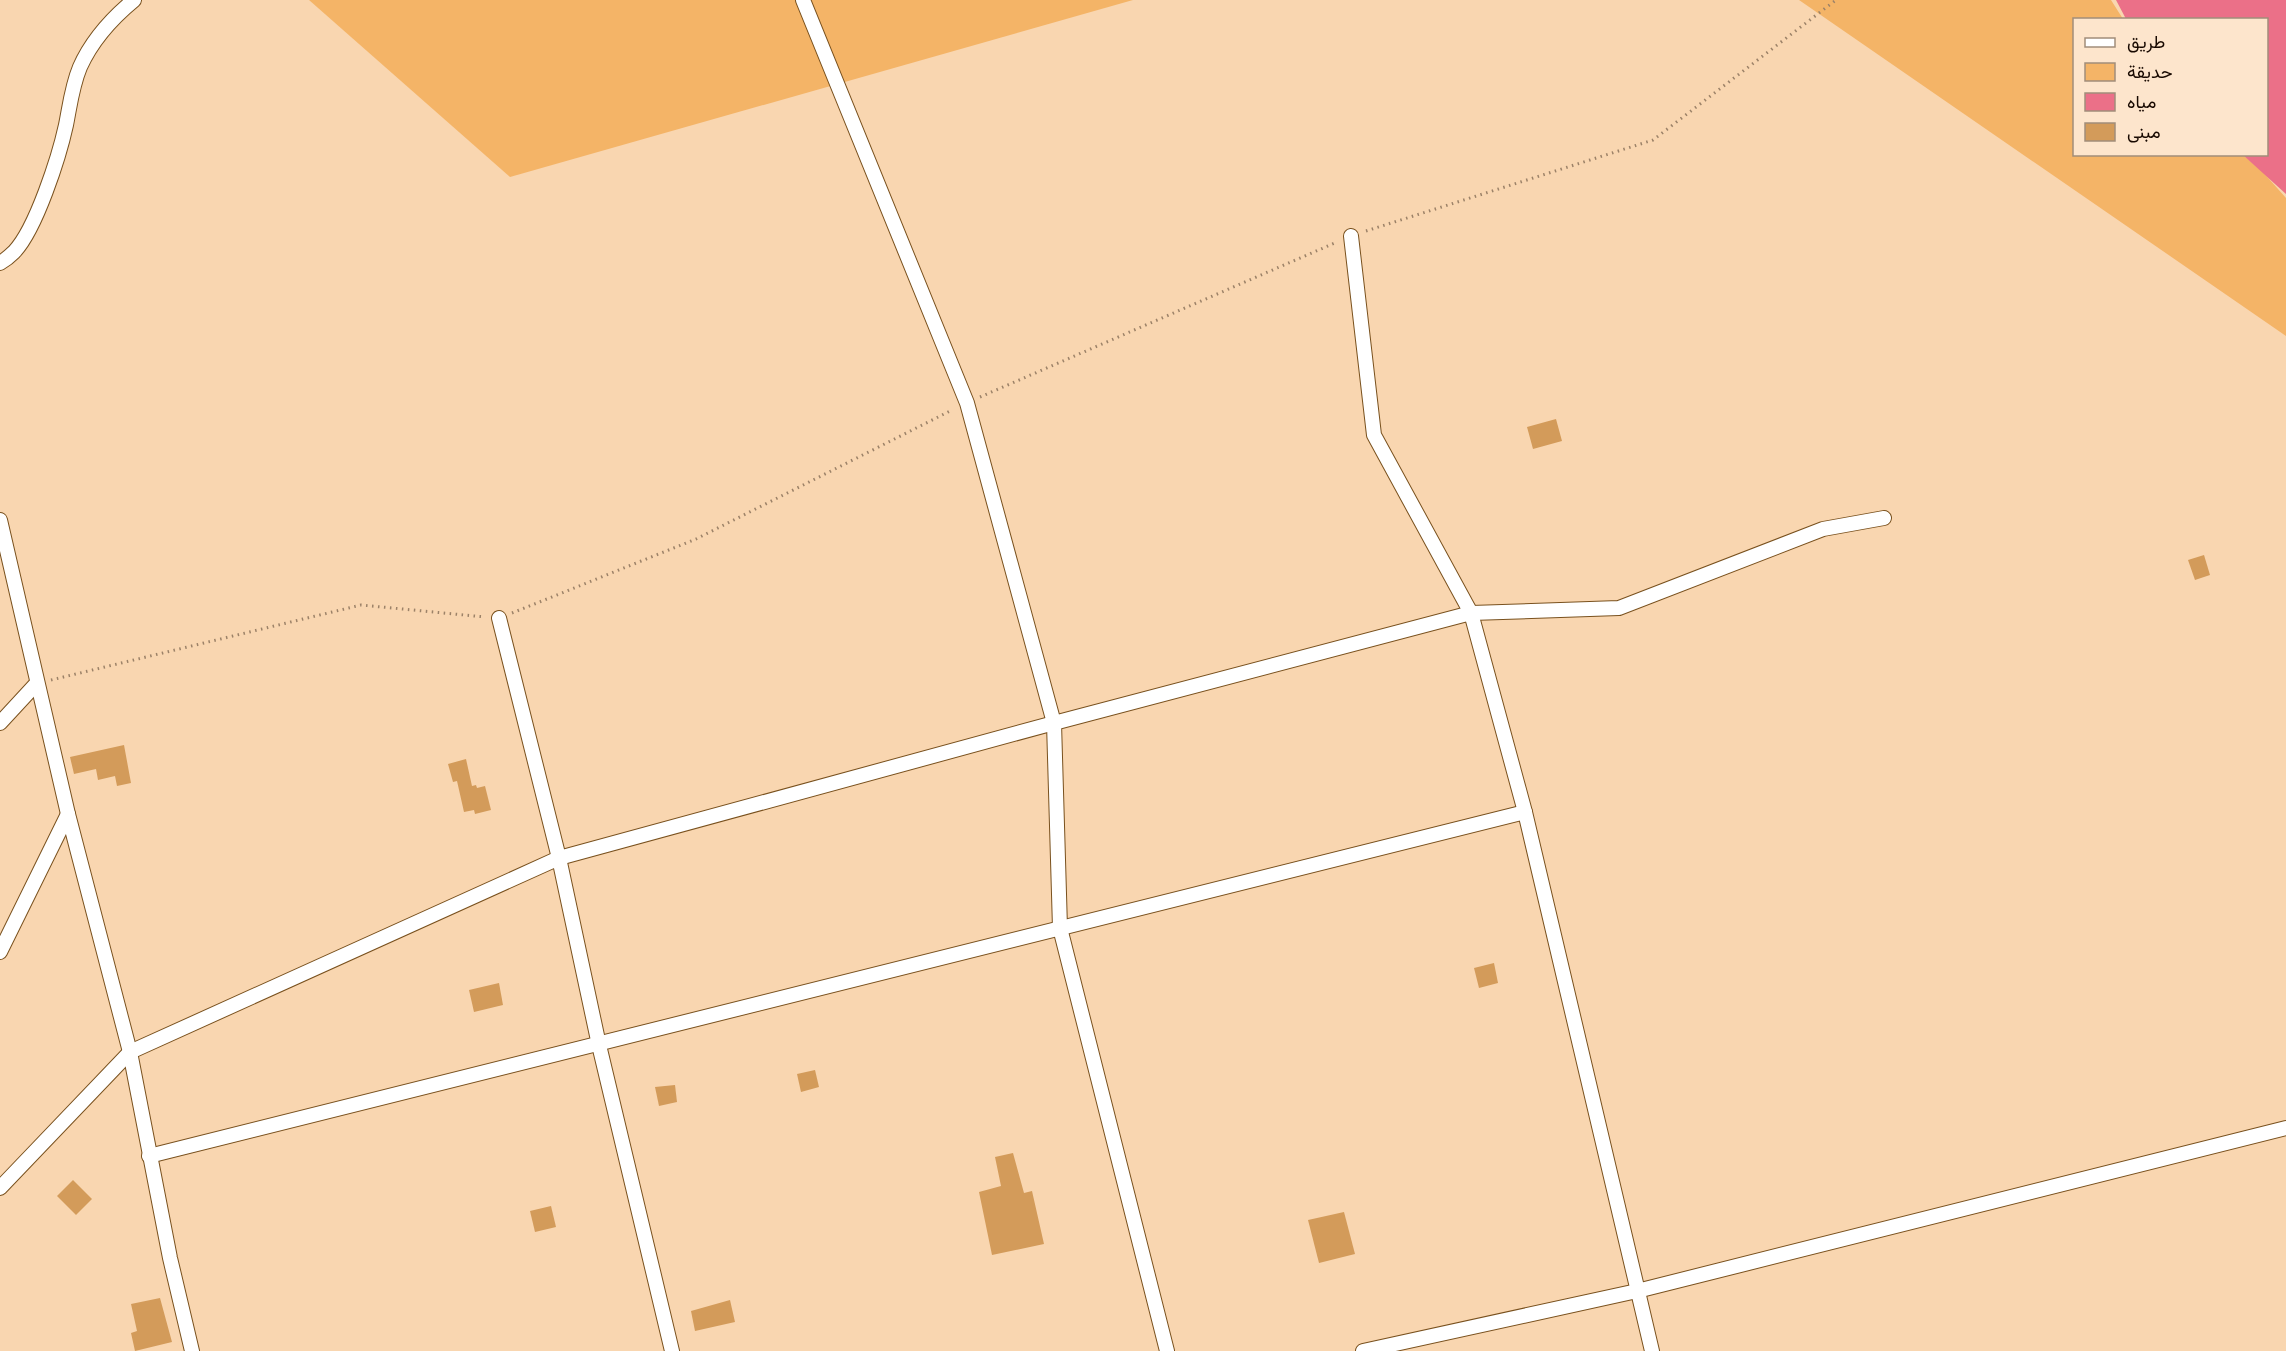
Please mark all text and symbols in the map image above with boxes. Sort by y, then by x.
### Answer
legend [2073,18,2268,156]
text: طريق [2127,31,2165,53]
text: حديقة [2127,61,2173,82]
text: مياه [2127,91,2156,112]
text: مبنى [2127,121,2161,143]

